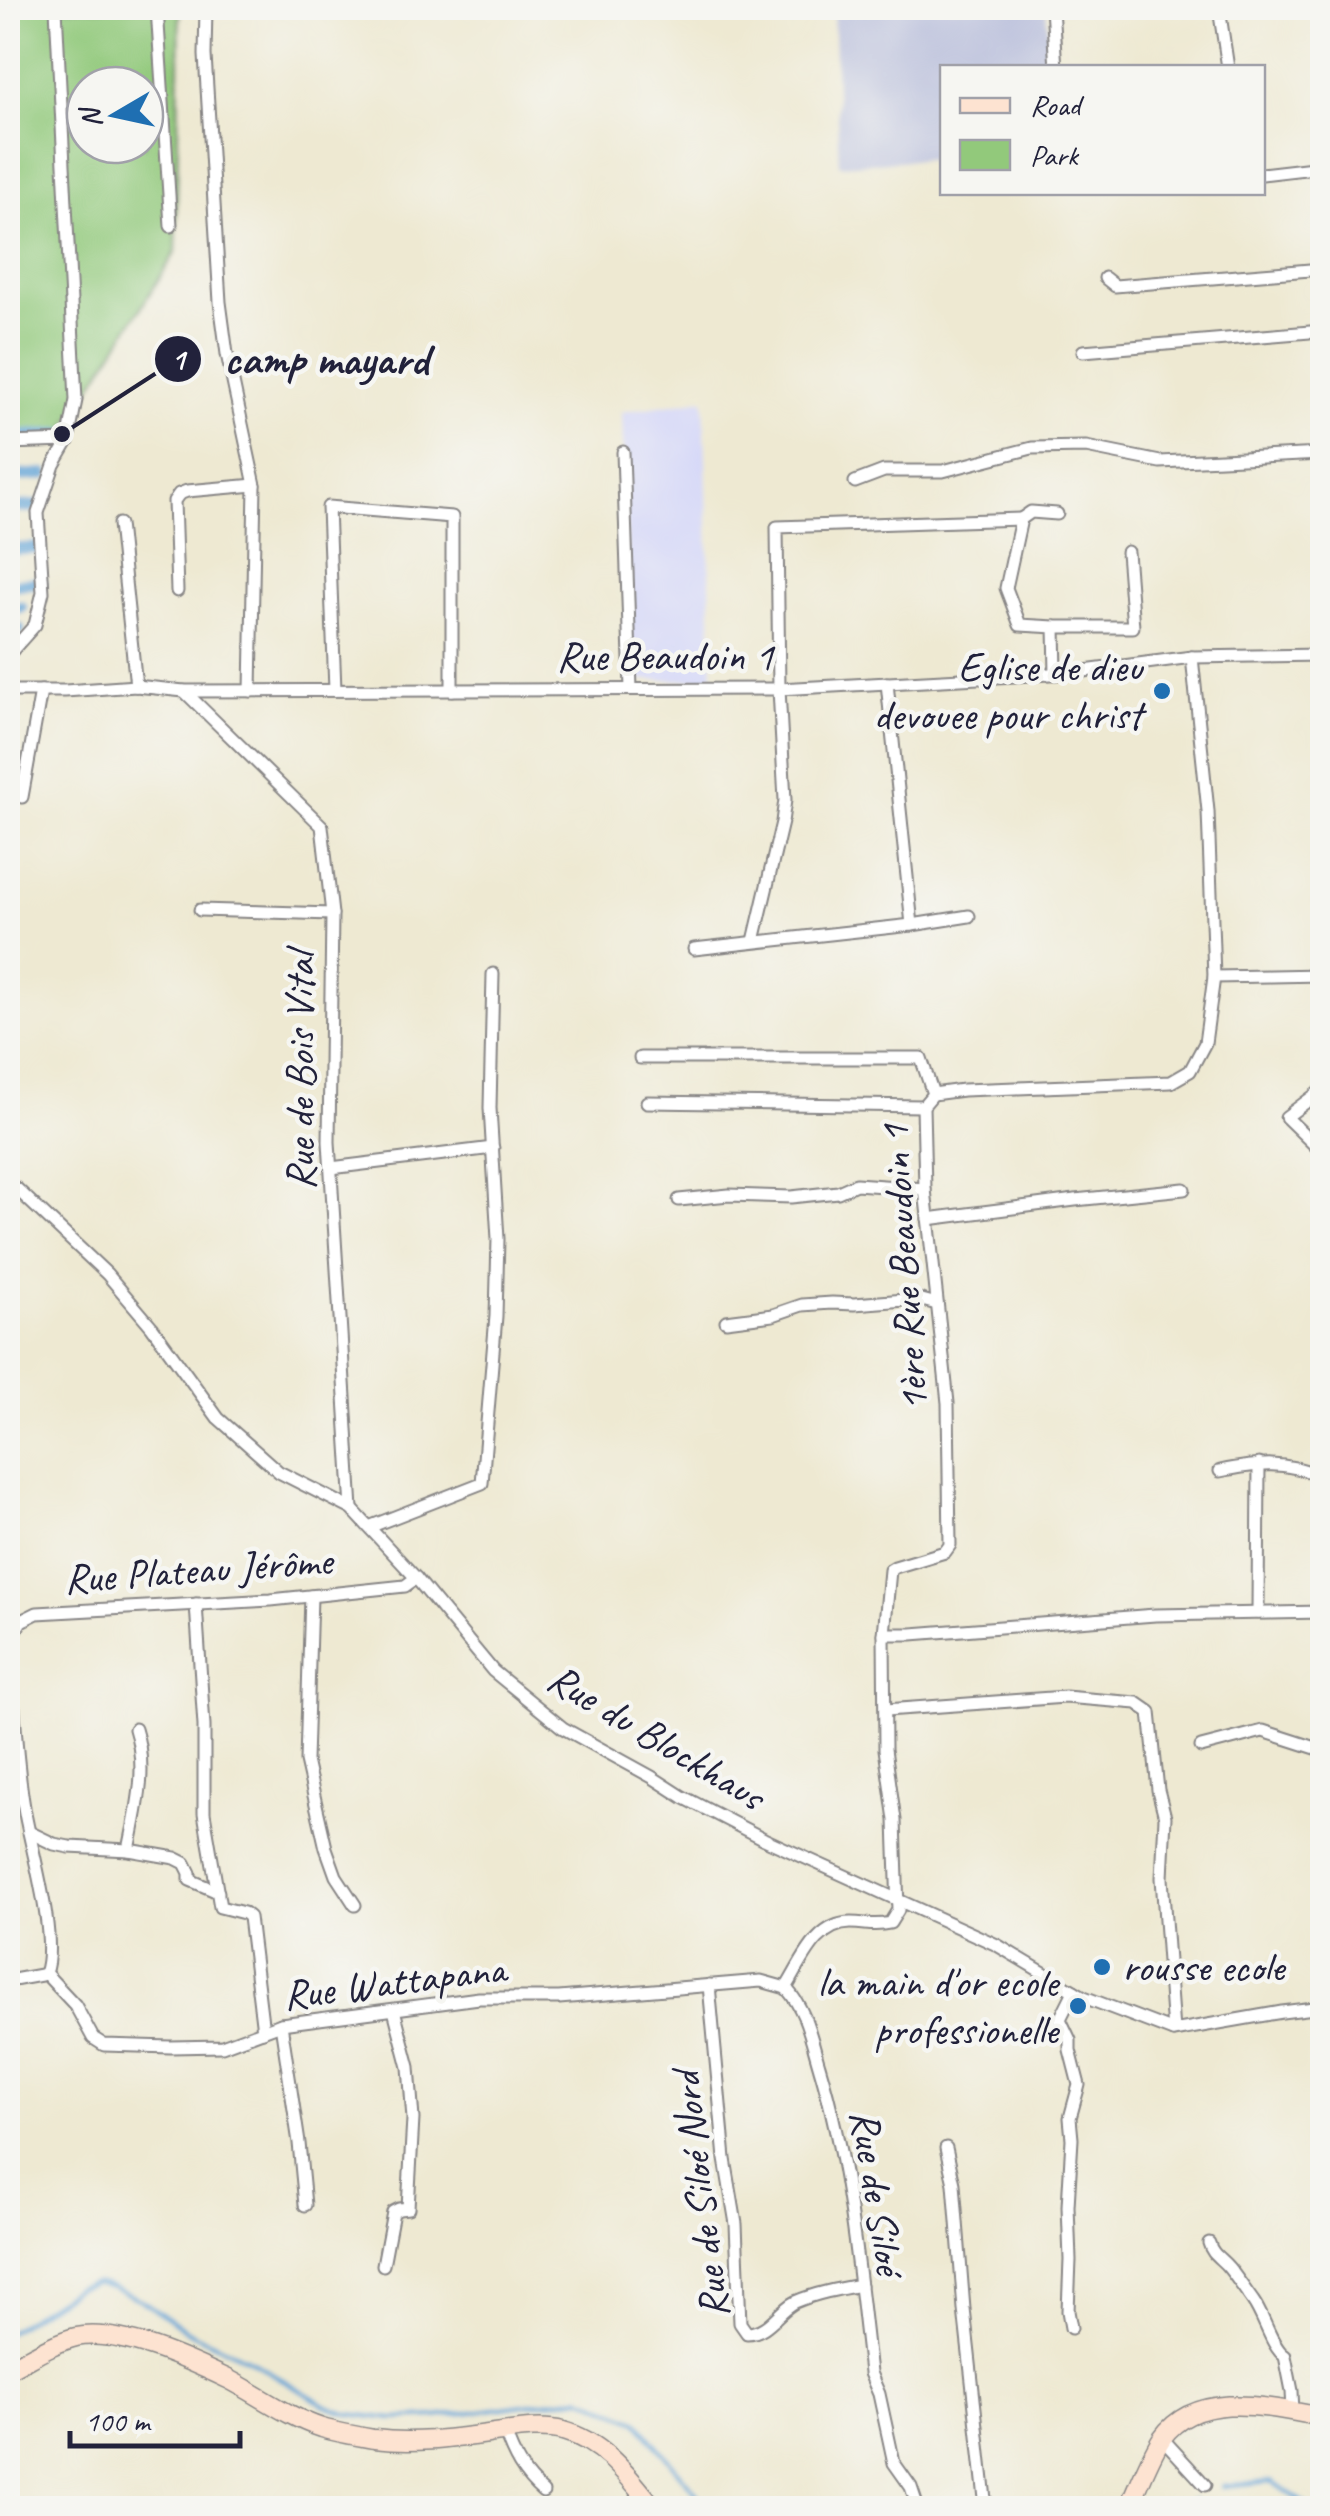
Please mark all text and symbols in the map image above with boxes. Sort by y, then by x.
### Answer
north arrow [65,65,165,165]
legend [940,65,1265,195]
text: Road [1030,86,1084,124]
text: N [71,103,109,130]
text: Park [1030,136,1080,174]
callout: camp mayard [153,321,449,396]
text: camp mayard [224,331,435,388]
text: 1 [171,340,188,378]
street label: Rue Beaudoin 1 [557,630,776,683]
place label: Eglise de dieu devouee pour christ [874,641,1147,742]
marker: Eglise de dieu devouee pour christ [1151,680,1173,702]
street label: Rue de Bois Vital [274,945,327,1190]
street label: 1ère Rue Beaudoin 1 [867,1121,940,1413]
street label: Rue Plateau Jérôme [62,1534,337,1606]
street label: Rue du Blockhaus [538,1652,777,1824]
place label: rousse ecole [1122,1941,1286,1994]
street label: Rue Wattapana [280,1942,512,2022]
place label: la main d'or ecole professionelle [817,1956,1061,2057]
marker: rousse ecole [1091,1956,1113,1978]
marker: la main d'or ecole professionelle [1067,1995,1089,2017]
street label: Rue de Siloé Nord [658,2063,741,2321]
street label: Rue de Siloé [838,2106,917,2284]
scale bar [70,2386,240,2448]
text: 100 m [85,2402,152,2440]

